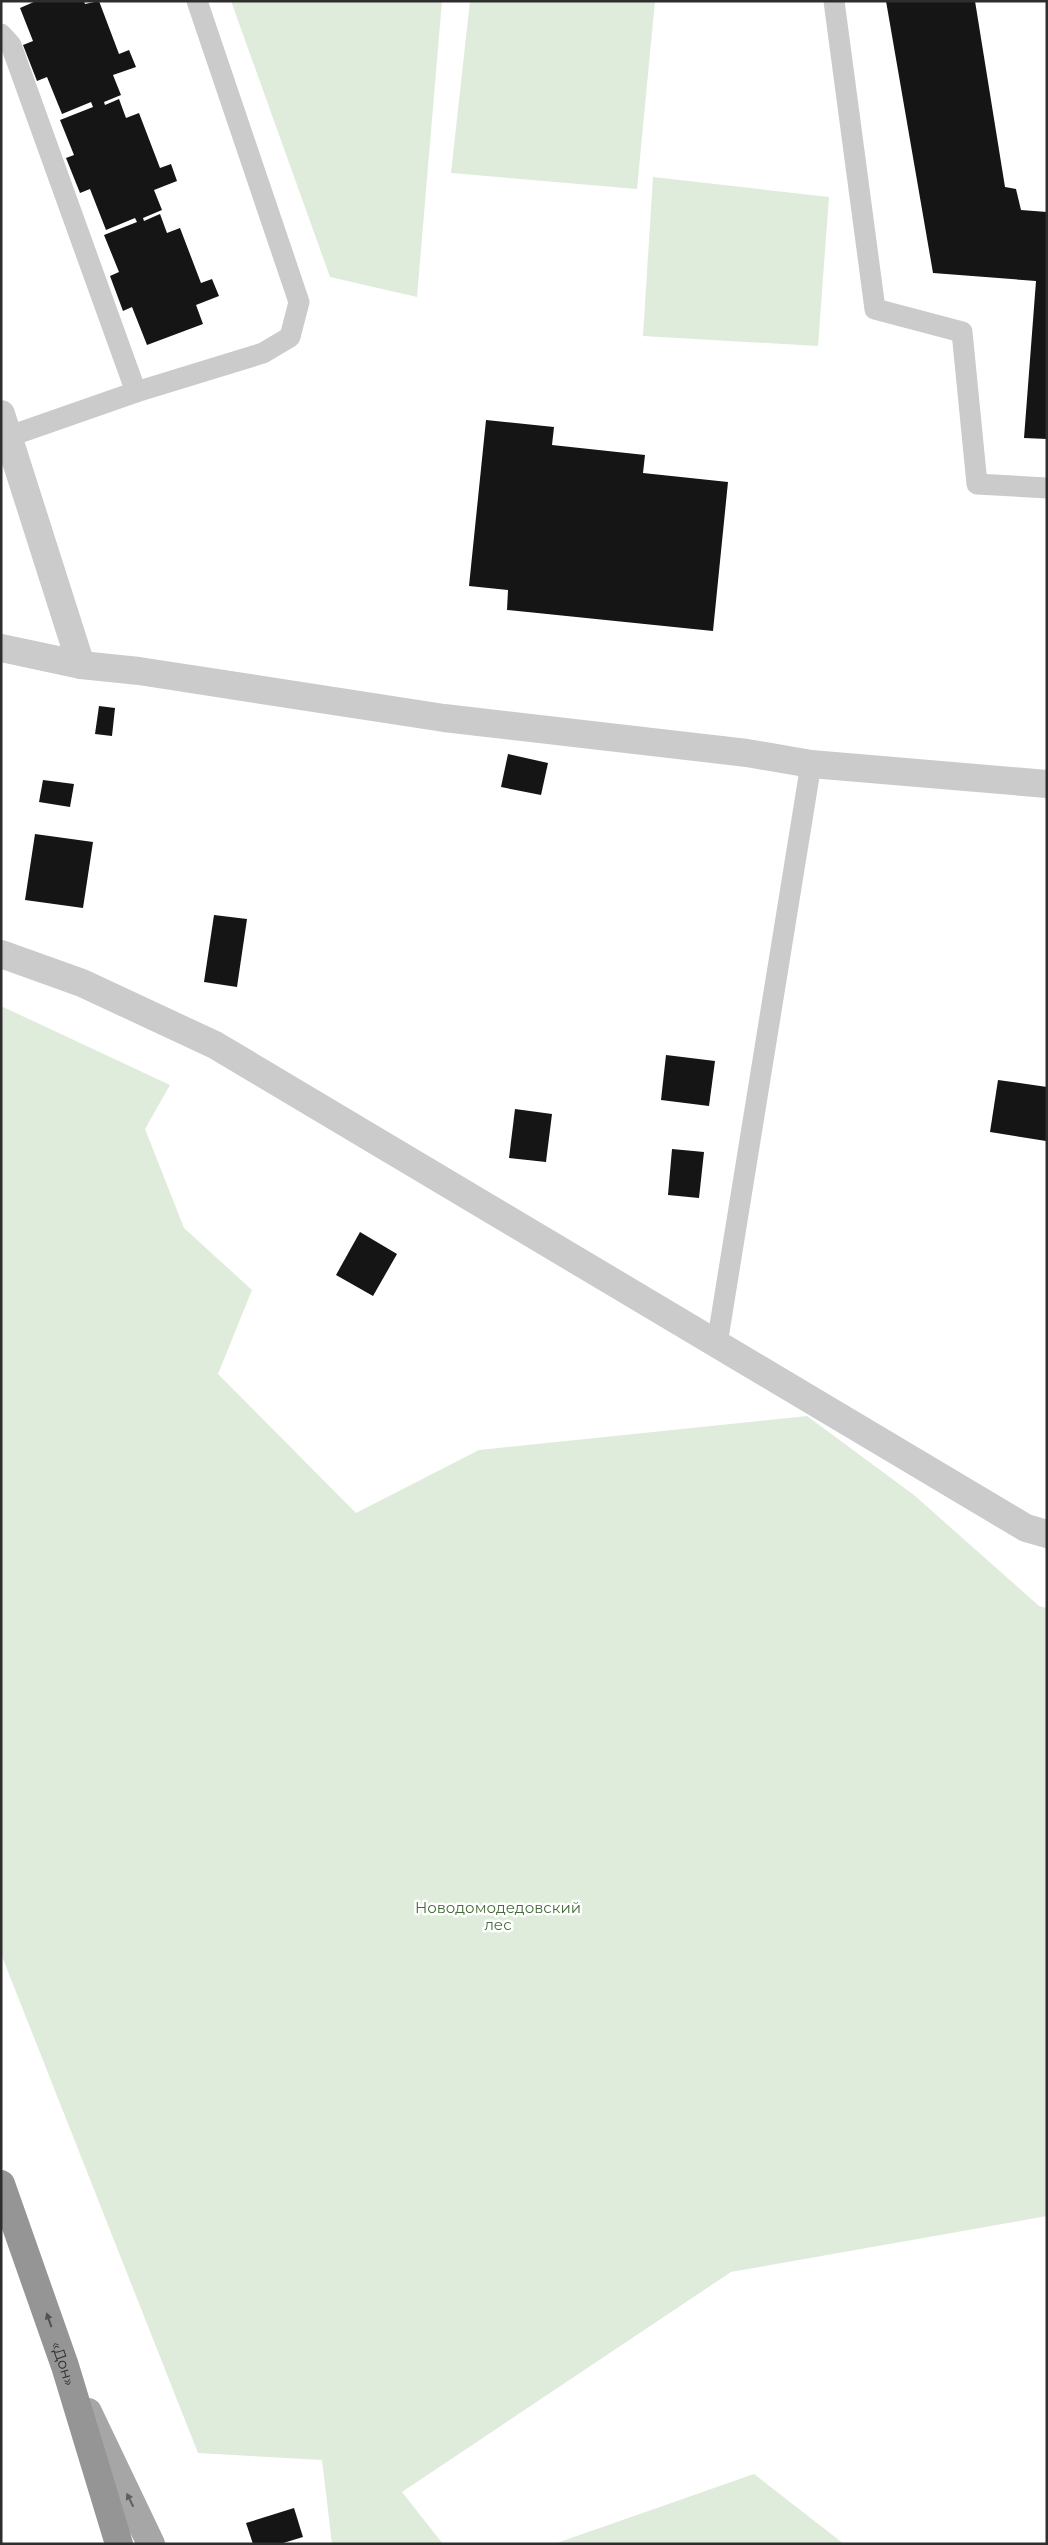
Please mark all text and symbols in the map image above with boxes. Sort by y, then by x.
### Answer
park label: Новодомодедовский лес [415,1898,581,1934]
one-way arrow [45,2312,53,2327]
street label: «Дон» [47,2339,80,2388]
one-way arrow [125,2493,133,2507]

